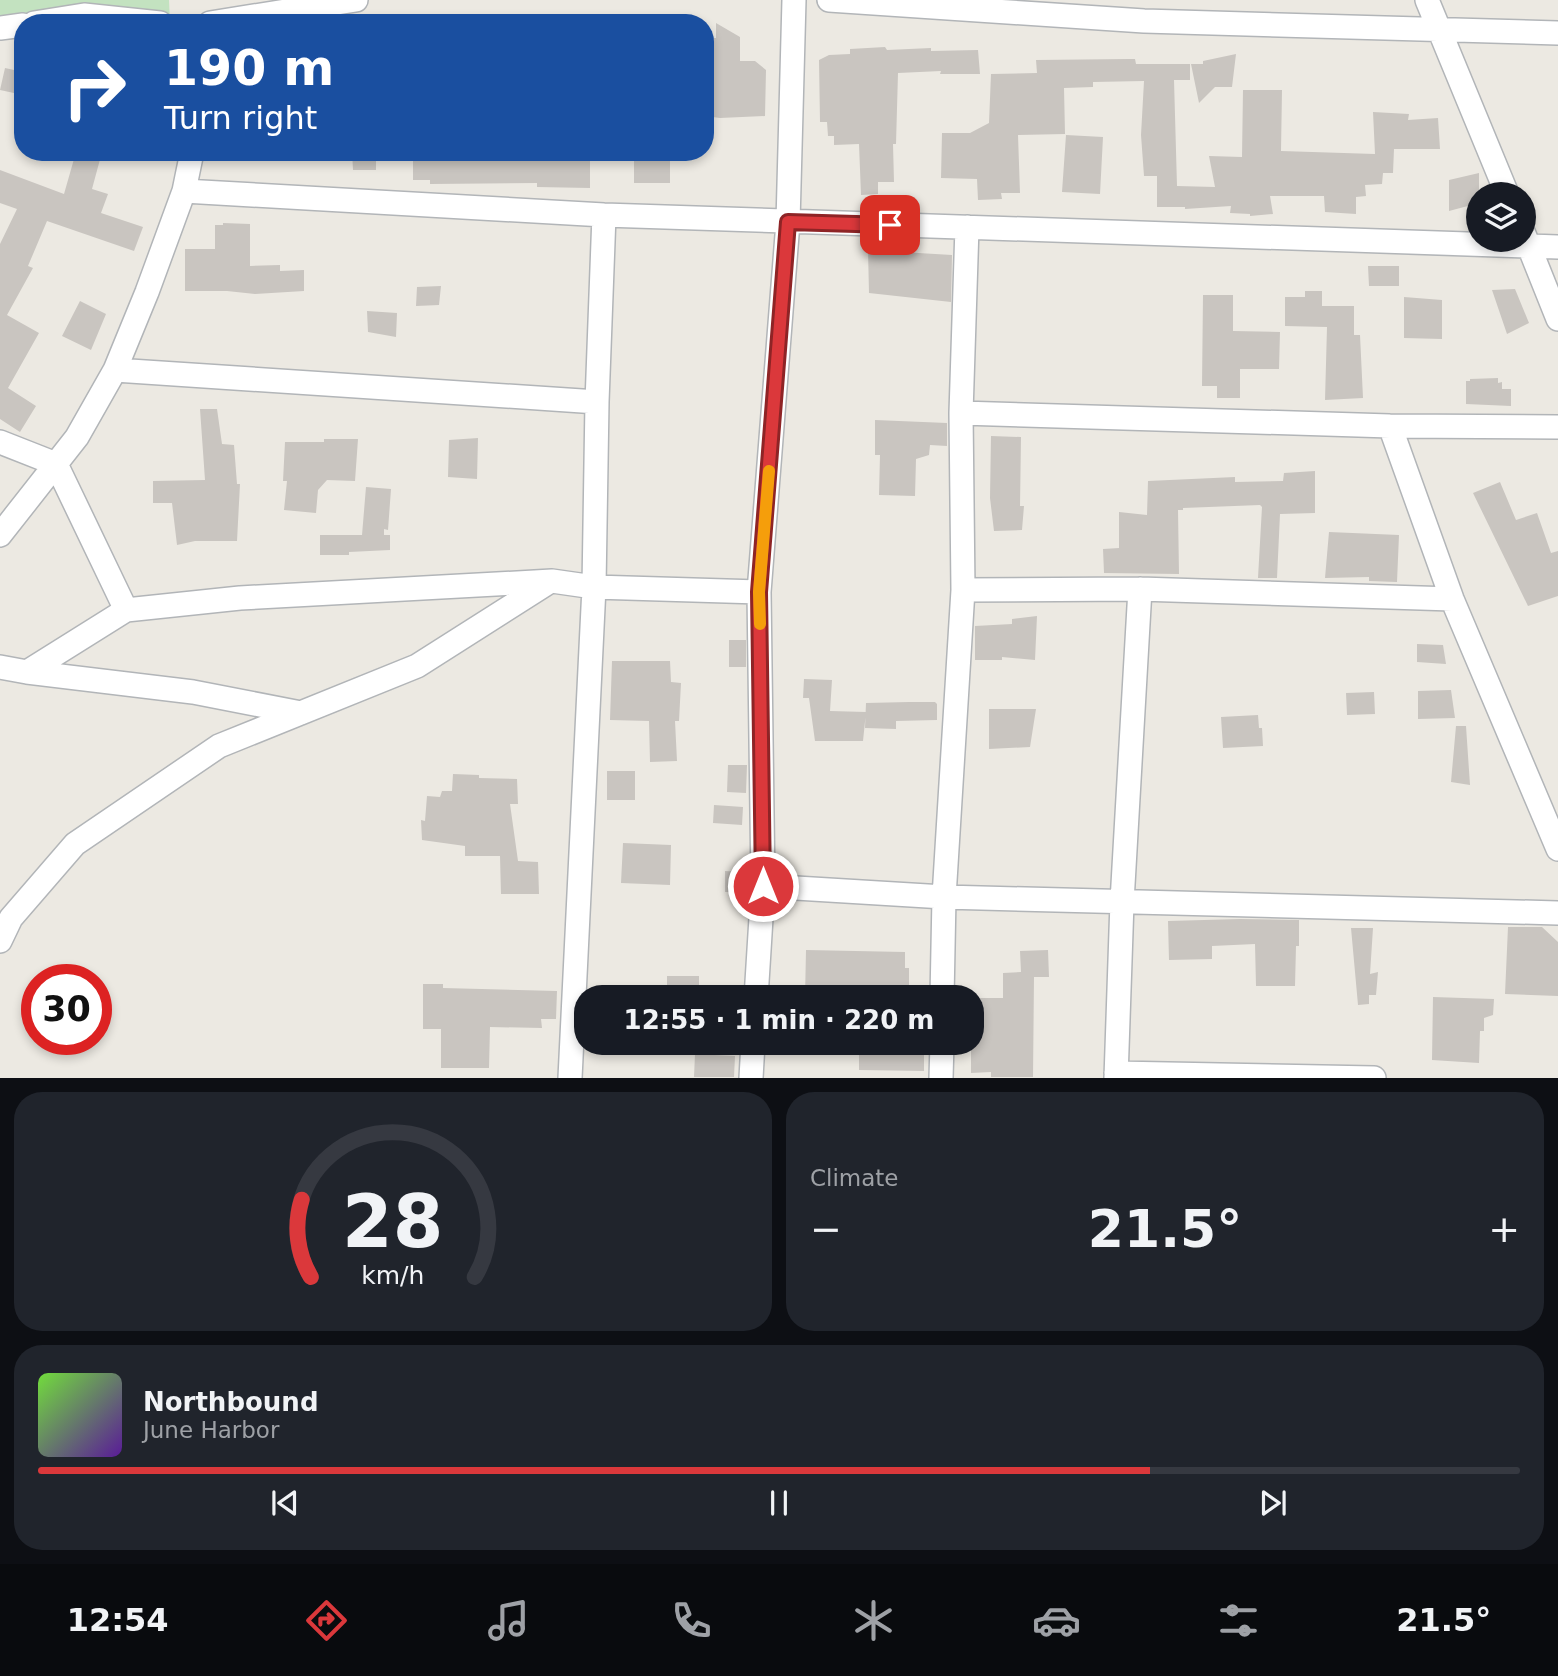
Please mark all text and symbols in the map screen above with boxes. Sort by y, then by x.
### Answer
text: 190 m [164,40,334,97]
icon: right [49,42,140,133]
text: Turn right [164,99,317,137]
map controls [1466,182,1536,252]
button: layers [1466,182,1536,252]
pin [860,195,920,255]
icon: arrive [871,206,909,244]
position arrow [726,849,800,923]
speed limit sign: 30 [21,964,112,1055]
text: 12:55 · 1 min · 220 m [624,1005,934,1035]
text: Climate [810,1165,899,1191]
text: 28 [342,1180,444,1265]
text: 21.5° [1088,1199,1242,1259]
text: − [810,1207,842,1251]
text: + [1488,1207,1520,1251]
text: km/h [361,1261,425,1290]
text: Northbound [143,1387,319,1417]
text: June Harbor [143,1417,279,1443]
icon: previous [266,1484,304,1522]
icon: pause [760,1484,798,1522]
icon: next [1254,1484,1292,1522]
icon: directions [302,1596,351,1645]
icon: music [484,1596,533,1645]
icon: phone [667,1596,716,1645]
icon: climate [849,1596,898,1645]
icon: car [1032,1596,1081,1645]
icon: filters [1214,1596,1263,1645]
text: 12:54 [67,1601,169,1639]
text: 21.5° [1396,1601,1491,1639]

